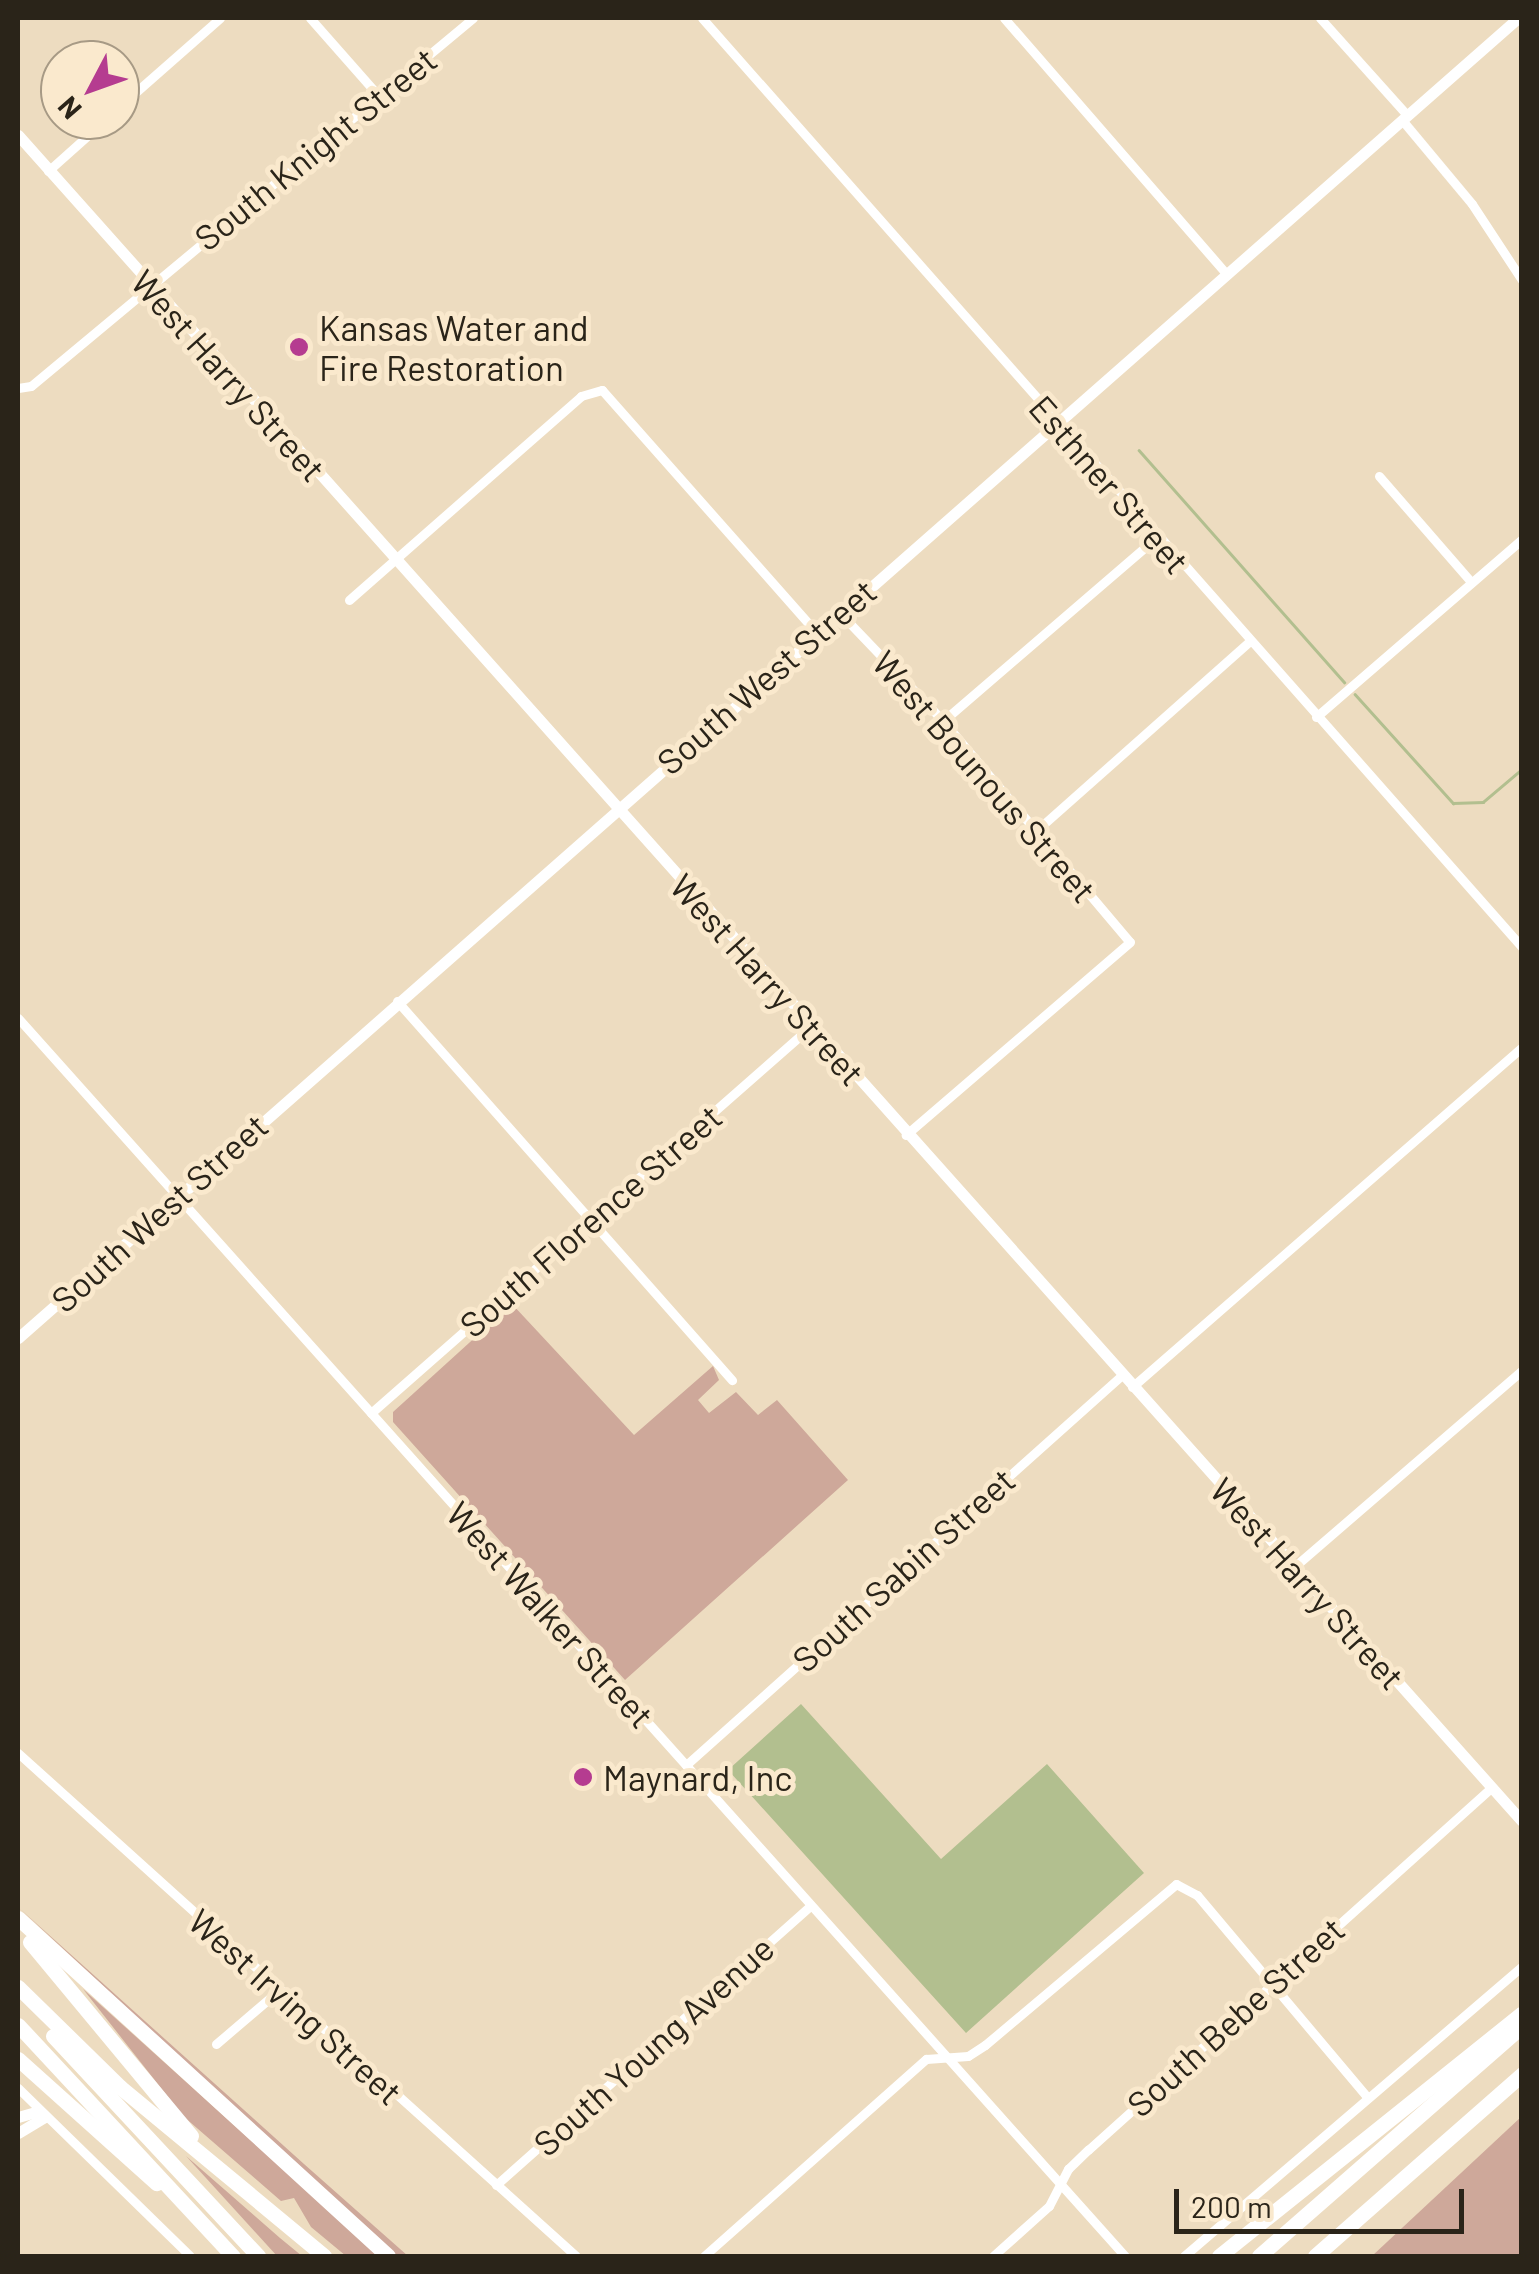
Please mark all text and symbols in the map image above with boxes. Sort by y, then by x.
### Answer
street label: South Knight Street [186,38,444,258]
north arrow [40,40,140,140]
text: N [50,90,88,127]
street label: West Harry Street [123,261,335,489]
place label: Kansas Water and Fire Restoration [319,306,589,388]
marker: Kansas Water and Fire Restoration [288,336,310,358]
street label: Esthner Street [1021,386,1199,582]
street label: South West Street [648,570,884,782]
street label: West Bounous Street [864,642,1106,910]
street label: West Harry Street [662,865,874,1093]
street label: South Florence Street [451,1095,729,1345]
street label: South West Street [42,1104,276,1320]
street label: South Sabin Street [783,1458,1023,1680]
street label: West Harry Street [1202,1469,1414,1697]
street label: West Walker Street [438,1492,664,1736]
place label: Maynard, Inc [603,1756,792,1798]
marker: Maynard, Inc [572,1766,594,1788]
street label: West Irving Street [181,1899,411,2113]
street label: South Bebe Street [1118,1908,1352,2124]
street label: South Young Avenue [524,1926,782,2164]
scale bar [1179,2169,1469,2231]
text: 200 m [1191,2188,1272,2224]

